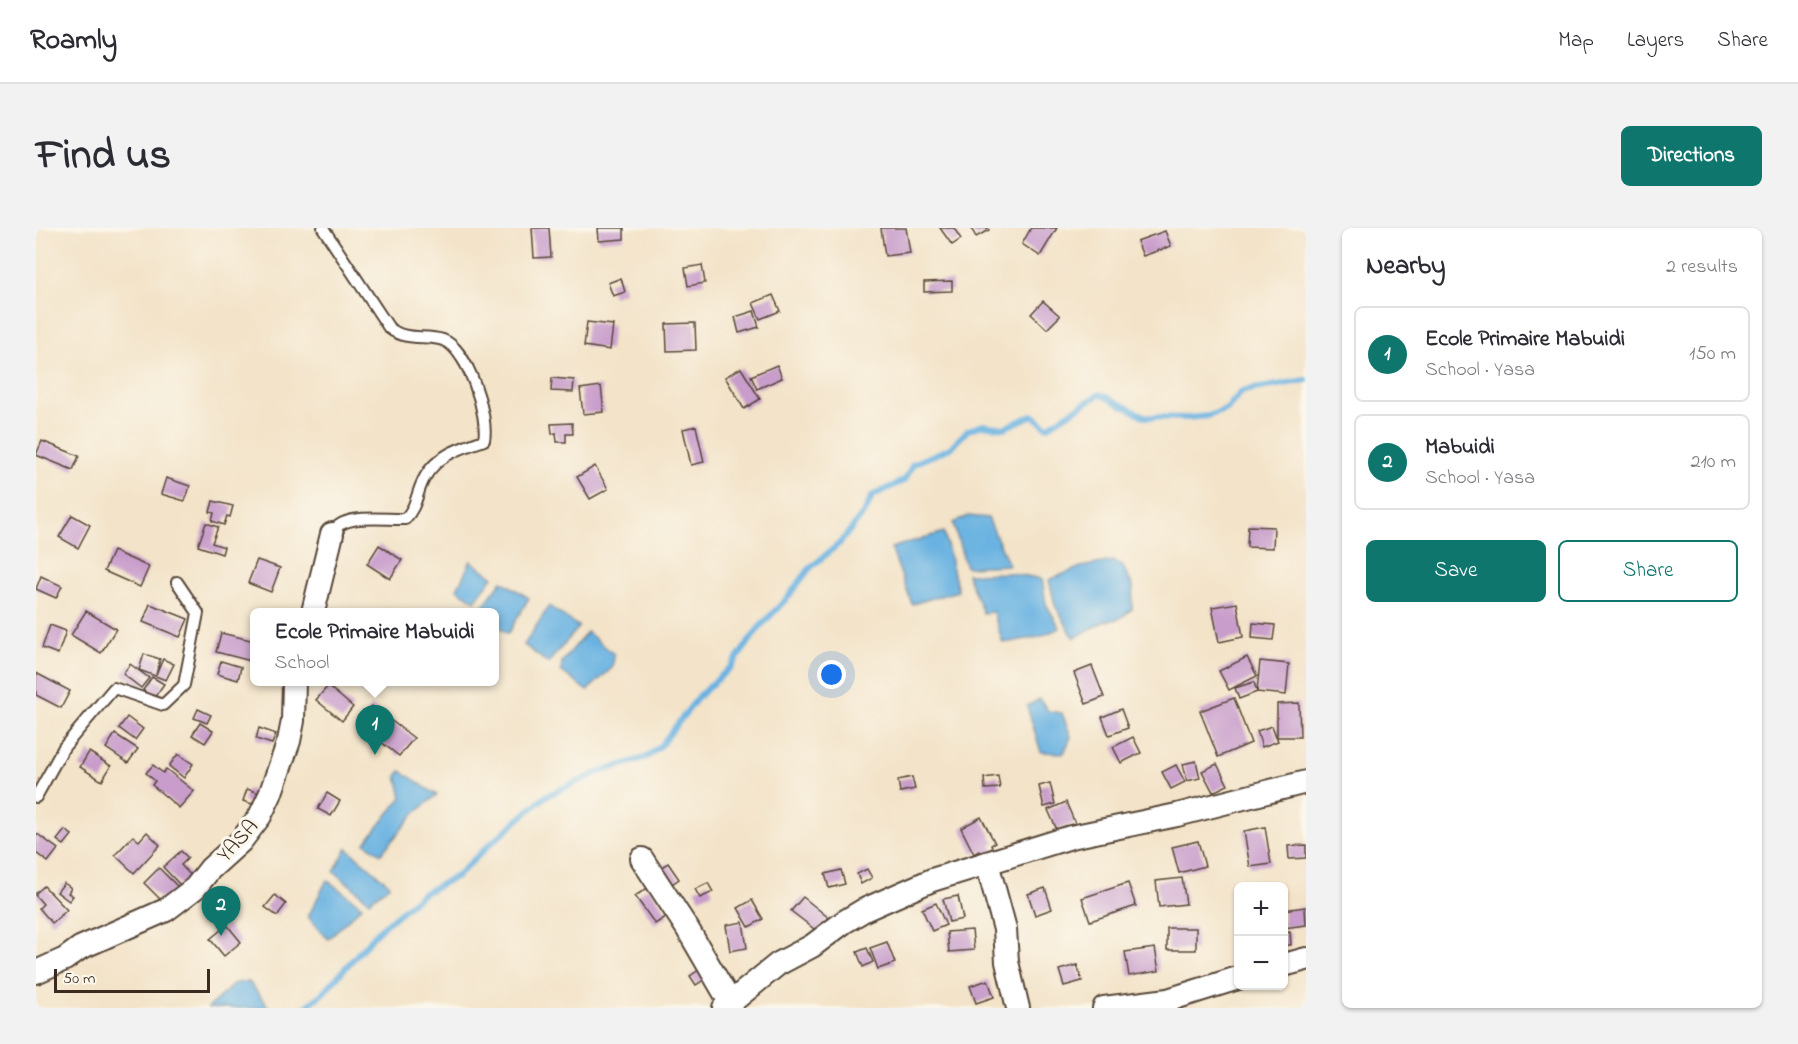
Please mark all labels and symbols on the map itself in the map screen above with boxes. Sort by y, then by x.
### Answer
your location [817,660,846,689]
pin: 1 [356,706,394,755]
street label: YASA [211,813,266,870]
pin: 2 [202,886,240,936]
scale bar [54,966,210,994]

